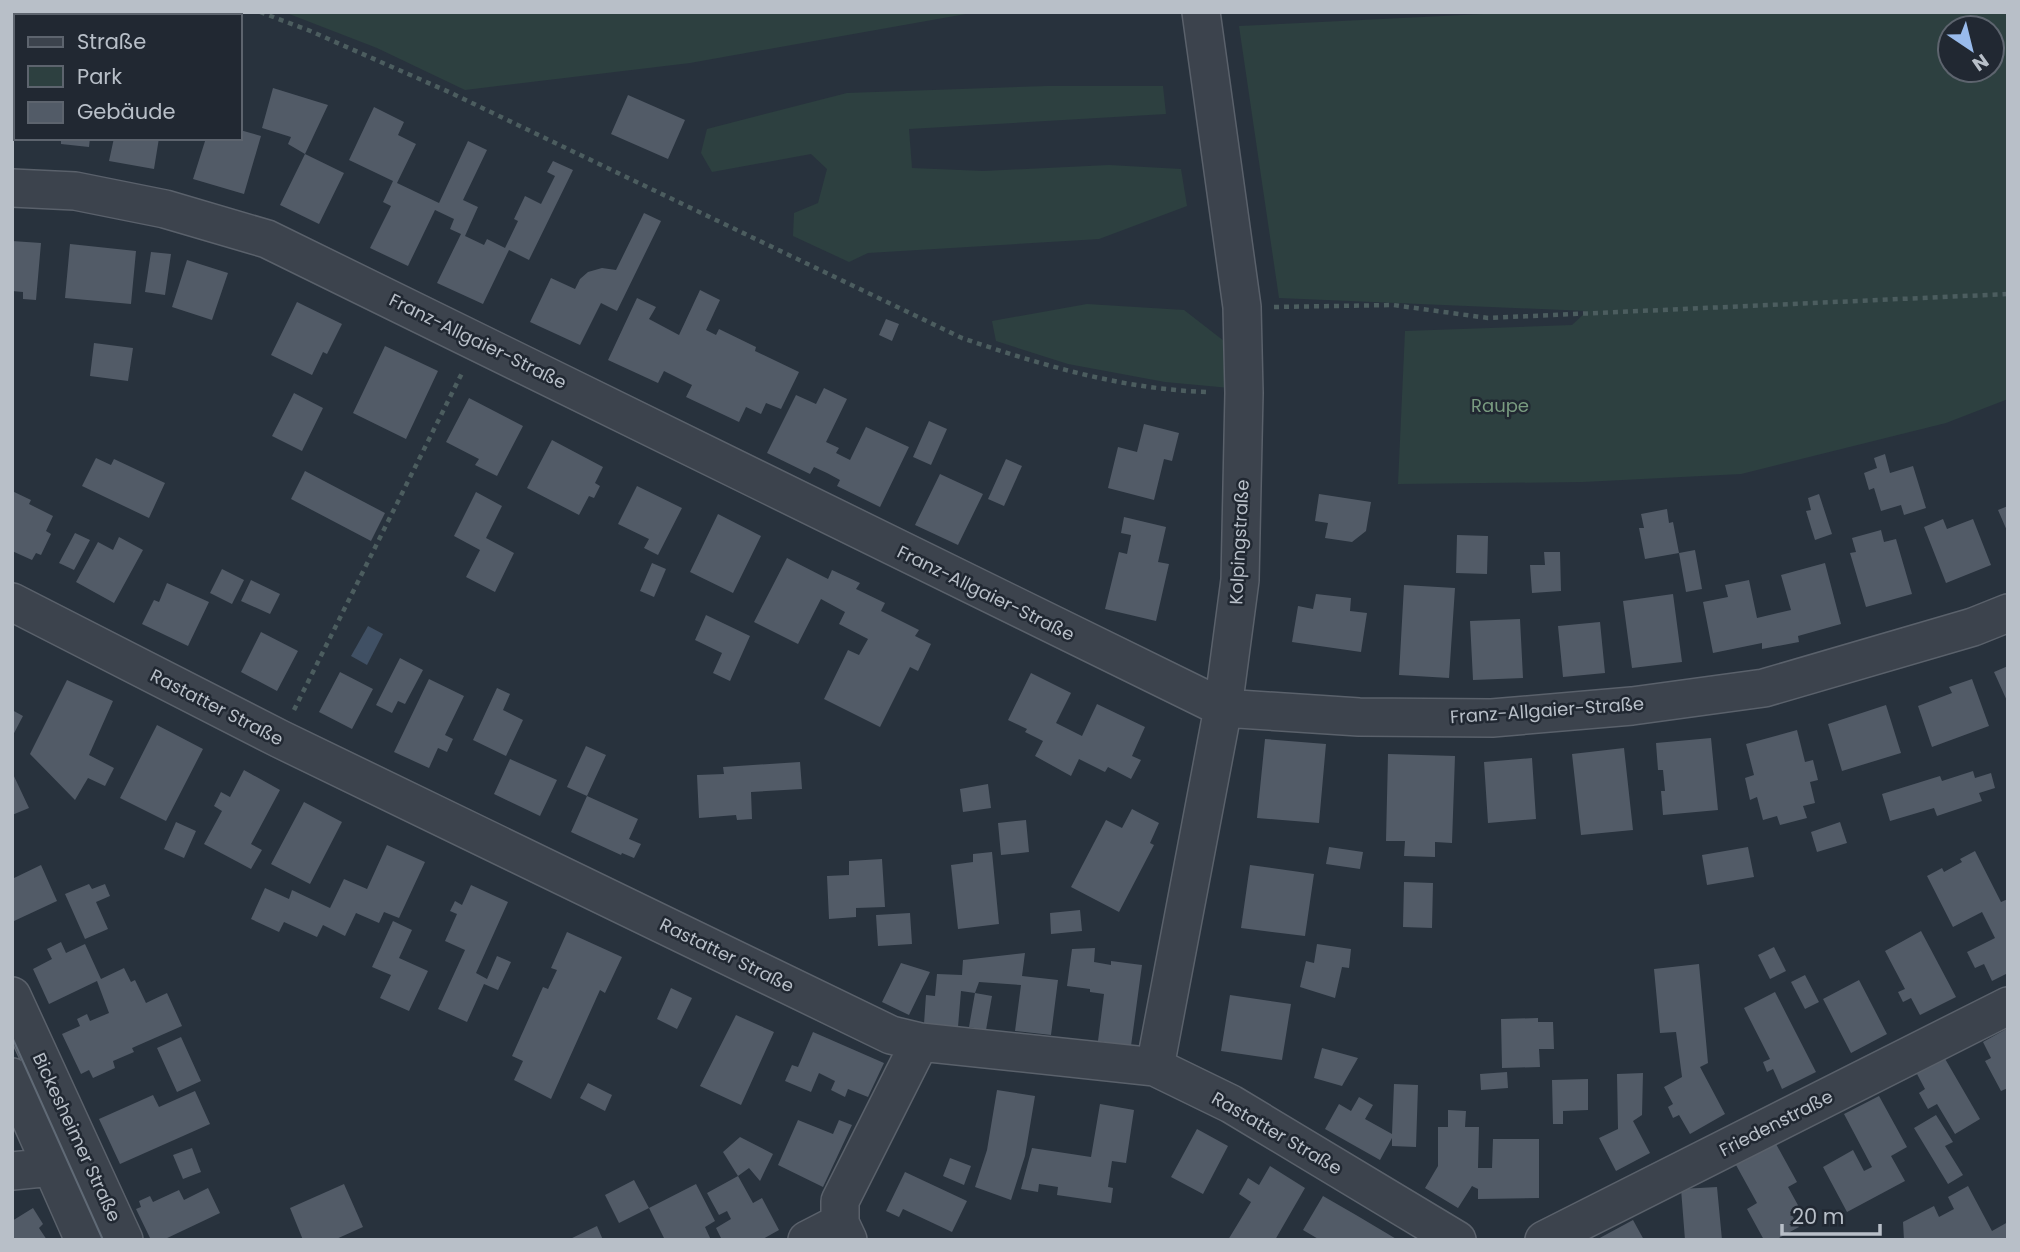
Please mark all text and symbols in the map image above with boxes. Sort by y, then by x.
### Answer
legend [14,14,242,140]
north arrow [1936,14,2006,84]
text: Straße [77,27,146,56]
text: N [1967,47,1994,78]
text: Park [77,62,122,91]
text: Gebäude [77,97,175,126]
street label: Franz-Allgaier-Straße [385,287,571,395]
park label: Raupe [1471,393,1529,418]
street label: Kolpingstraße [1223,479,1255,605]
street label: Franz-Allgaier-Straße [893,539,1079,647]
street label: Rastatter Straße [146,663,288,751]
street label: Franz-Allgaier-Straße [1449,691,1645,729]
street label: Rastatter Straße [656,912,798,998]
street label: Bickesheimer Straße [27,1048,127,1226]
street label: Friedenstraße [1715,1084,1837,1162]
street label: Rastatter Straße [1207,1086,1347,1180]
scale bar [1782,1192,1880,1236]
text: 20 m [1792,1202,1845,1231]

